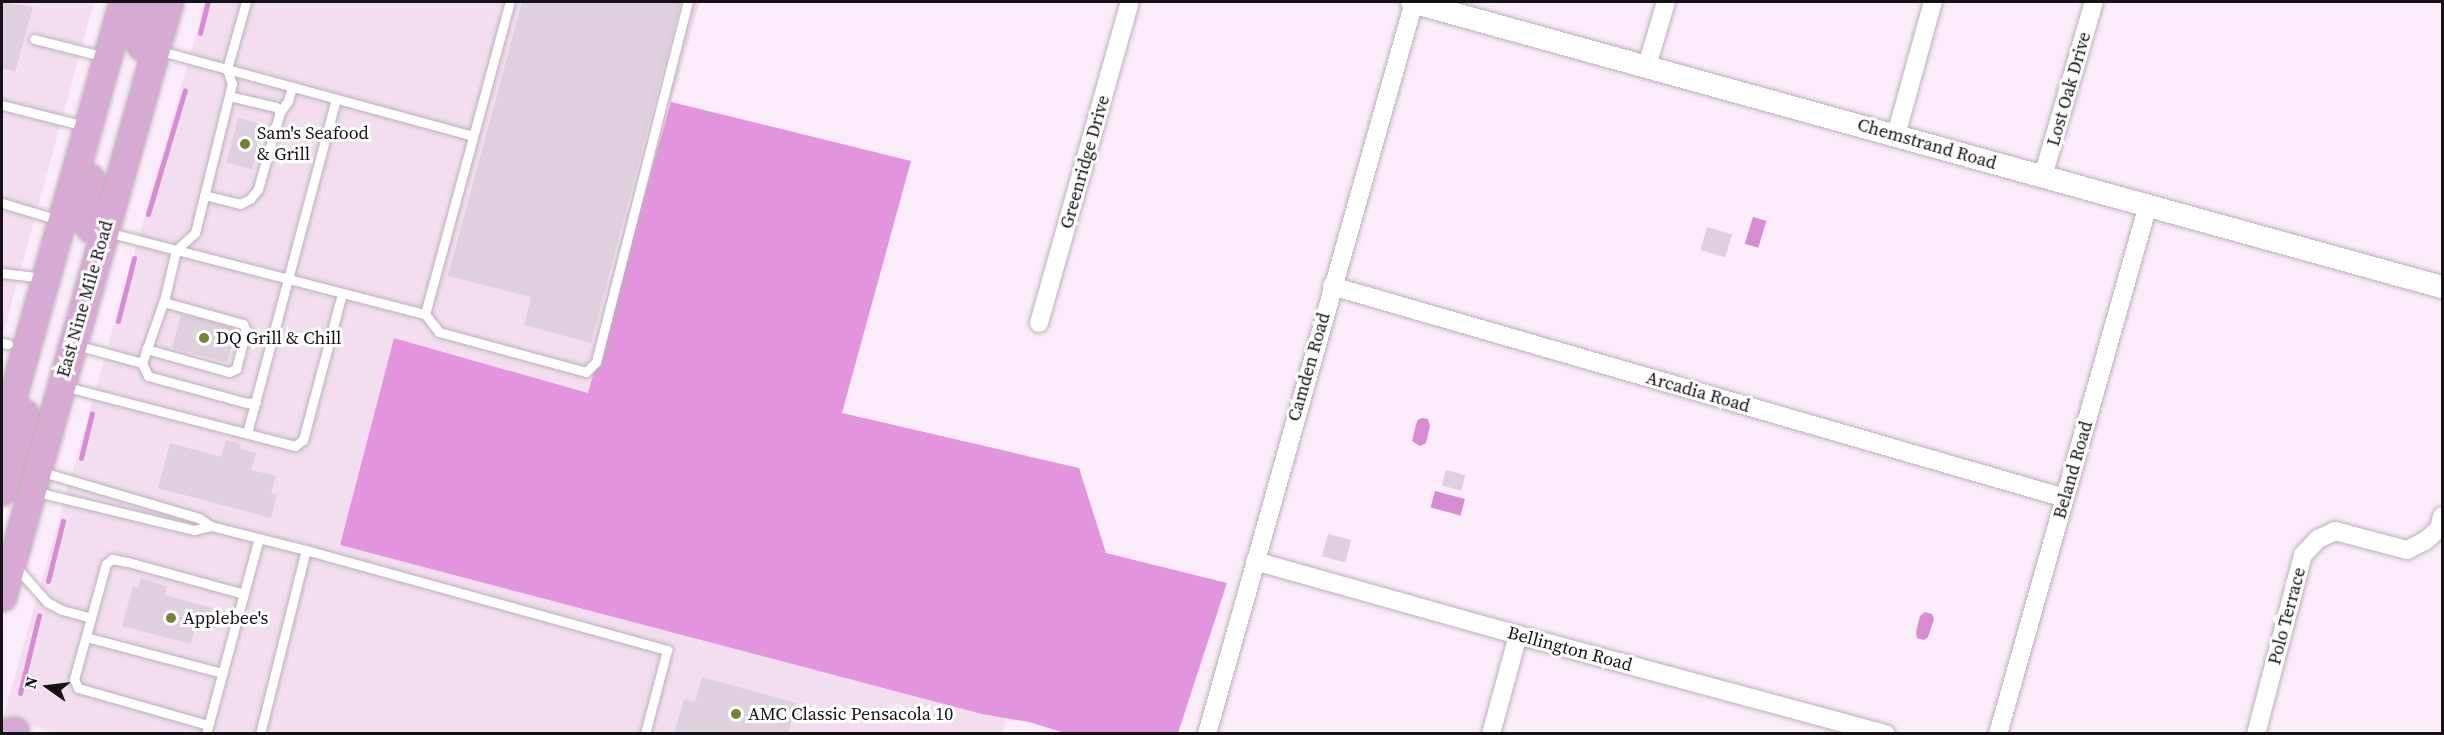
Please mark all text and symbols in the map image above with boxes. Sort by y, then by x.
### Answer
street label: Lost Oak Drive [2042,29,2096,149]
street label: Greenridge Drive [1056,93,1114,231]
street label: Chemstrand Road [1855,114,1999,174]
place label: Sam's Seafood & Grill [257,123,369,166]
marker: Sam's Seafood & Grill [238,137,252,151]
street label: East Nine Mile Road [52,218,118,380]
street label: Camden Road [1283,310,1335,424]
place label: DQ Grill & Chill [216,327,341,349]
marker: DQ Grill & Chill [197,331,211,345]
street label: Arcadia Road [1644,367,1752,417]
street label: Beland Road [2049,419,2097,521]
street label: Polo Terrace [2264,565,2310,667]
place label: Applebee's [183,607,268,629]
marker: Applebee's [164,611,178,625]
street label: Bellington Road [1505,622,1635,676]
north arrow [18,657,78,717]
text: N [18,674,43,691]
place label: AMC Classic Pensacola 10 [748,703,953,725]
marker: AMC Classic Pensacola 10 [729,707,743,721]

